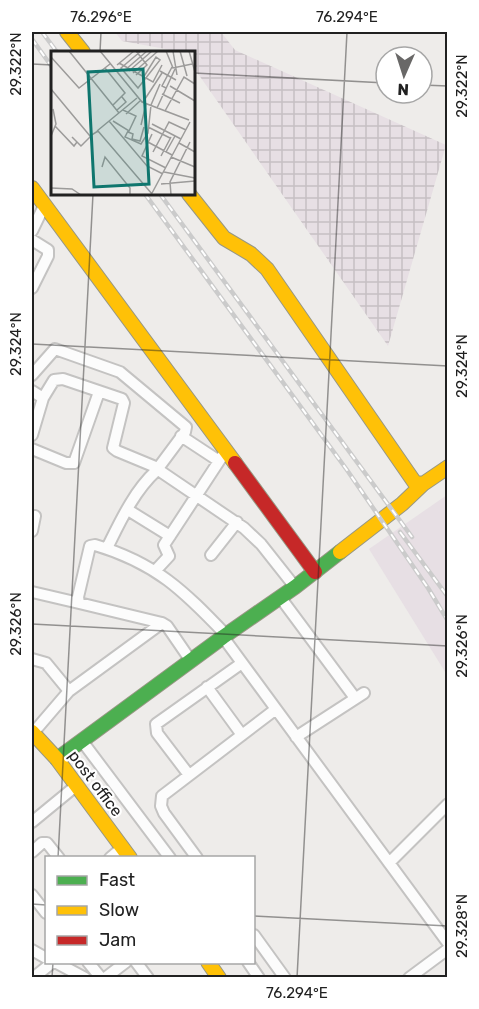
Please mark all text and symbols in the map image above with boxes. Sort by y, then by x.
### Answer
text: 76.296°E [70,8,132,26]
text: 76.294°E [316,8,378,26]
text: 29.322°N [7,32,25,96]
north arrow [374,45,434,105]
inset map [51,51,195,195]
text: 29.322°N [453,54,471,118]
text: N [397,80,409,99]
text: 29.324°N [7,312,25,376]
text: 29.324°N [453,334,471,398]
text: 29.326°N [7,592,25,656]
text: 29.326°N [453,614,471,678]
street label: post office [65,747,127,820]
legend [45,856,255,964]
text: Fast [99,869,135,891]
text: 29.328°N [453,894,471,958]
text: Slow [99,899,139,921]
text: Jam [99,929,136,951]
text: 76.294°E [266,984,328,1002]

